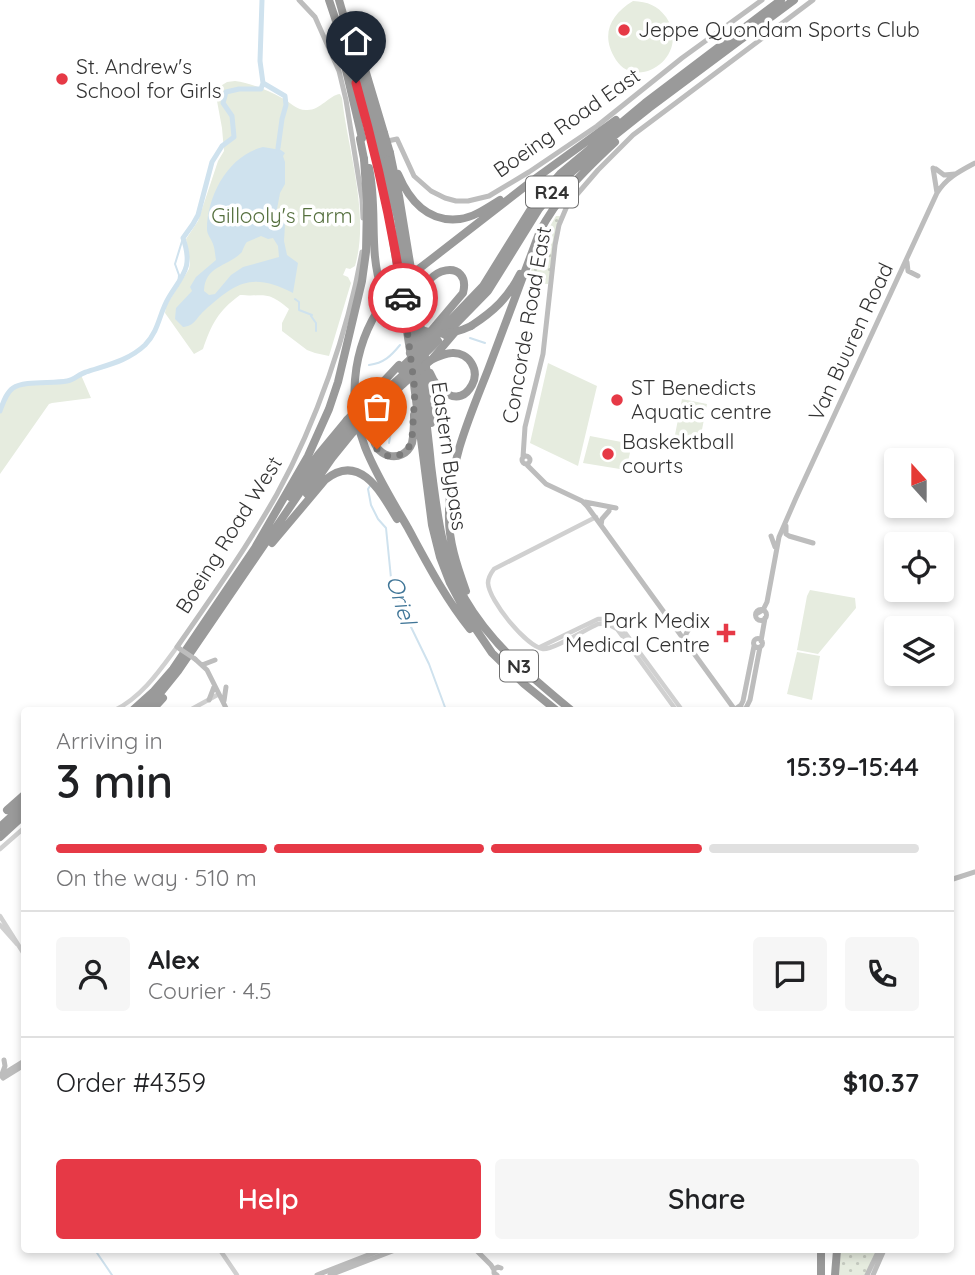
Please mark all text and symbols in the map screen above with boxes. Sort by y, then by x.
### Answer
pin [326,11,386,83]
place label: Jeppe Quondam Sports Club [638,16,920,42]
icon: home [337,22,375,60]
marker: Jeppe Quondam Sports Club [616,22,632,38]
place label: St. Andrew's School for Girls [76,53,222,103]
street label: Boeing Road East [488,62,645,182]
marker: St. Andrew's School for Girls [54,71,70,87]
road number: R24 [526,176,578,208]
park label: Gillooly's Farm [211,202,353,228]
street label: Concorde Road East [496,224,556,425]
street label: Van Buuren Road [802,258,898,425]
courier [368,263,438,333]
icon: car [384,279,422,317]
place label: ST Benedicts Aquatic centre [631,374,772,424]
pin [347,377,407,449]
street label: Eastern Bypass [427,380,473,532]
icon: bag [358,388,396,426]
marker: ST Benedicts Aquatic centre [609,392,625,408]
place label: Baskektball courts [622,428,734,478]
marker: Baskektball courts [600,446,616,462]
north arrow [884,448,954,518]
map controls [884,448,954,686]
street label: Boeing Road West [169,451,287,618]
button: locate [884,532,954,602]
water label: Oriel [380,572,424,631]
place label: Park Medix Medical Centre [565,607,710,657]
button: layers [884,616,954,686]
marker: Park Medix Medical Centre [716,623,736,643]
road number: N3 [500,650,538,681]
text: Arriving in [56,726,163,755]
text: 15:39–15:44 [787,750,919,783]
text: 3 min [56,752,173,810]
text: On the way · 510 m [56,863,257,892]
button: person [56,937,130,1011]
button: chat [753,937,827,1011]
button: phone [845,937,919,1011]
text: Alex [148,943,199,976]
text: Courier · 4.5 [148,976,272,1005]
text: Order #4359 [56,1066,206,1099]
text: $10.37 [843,1066,919,1099]
button: Help [56,1159,481,1239]
button: Share [495,1159,919,1239]

